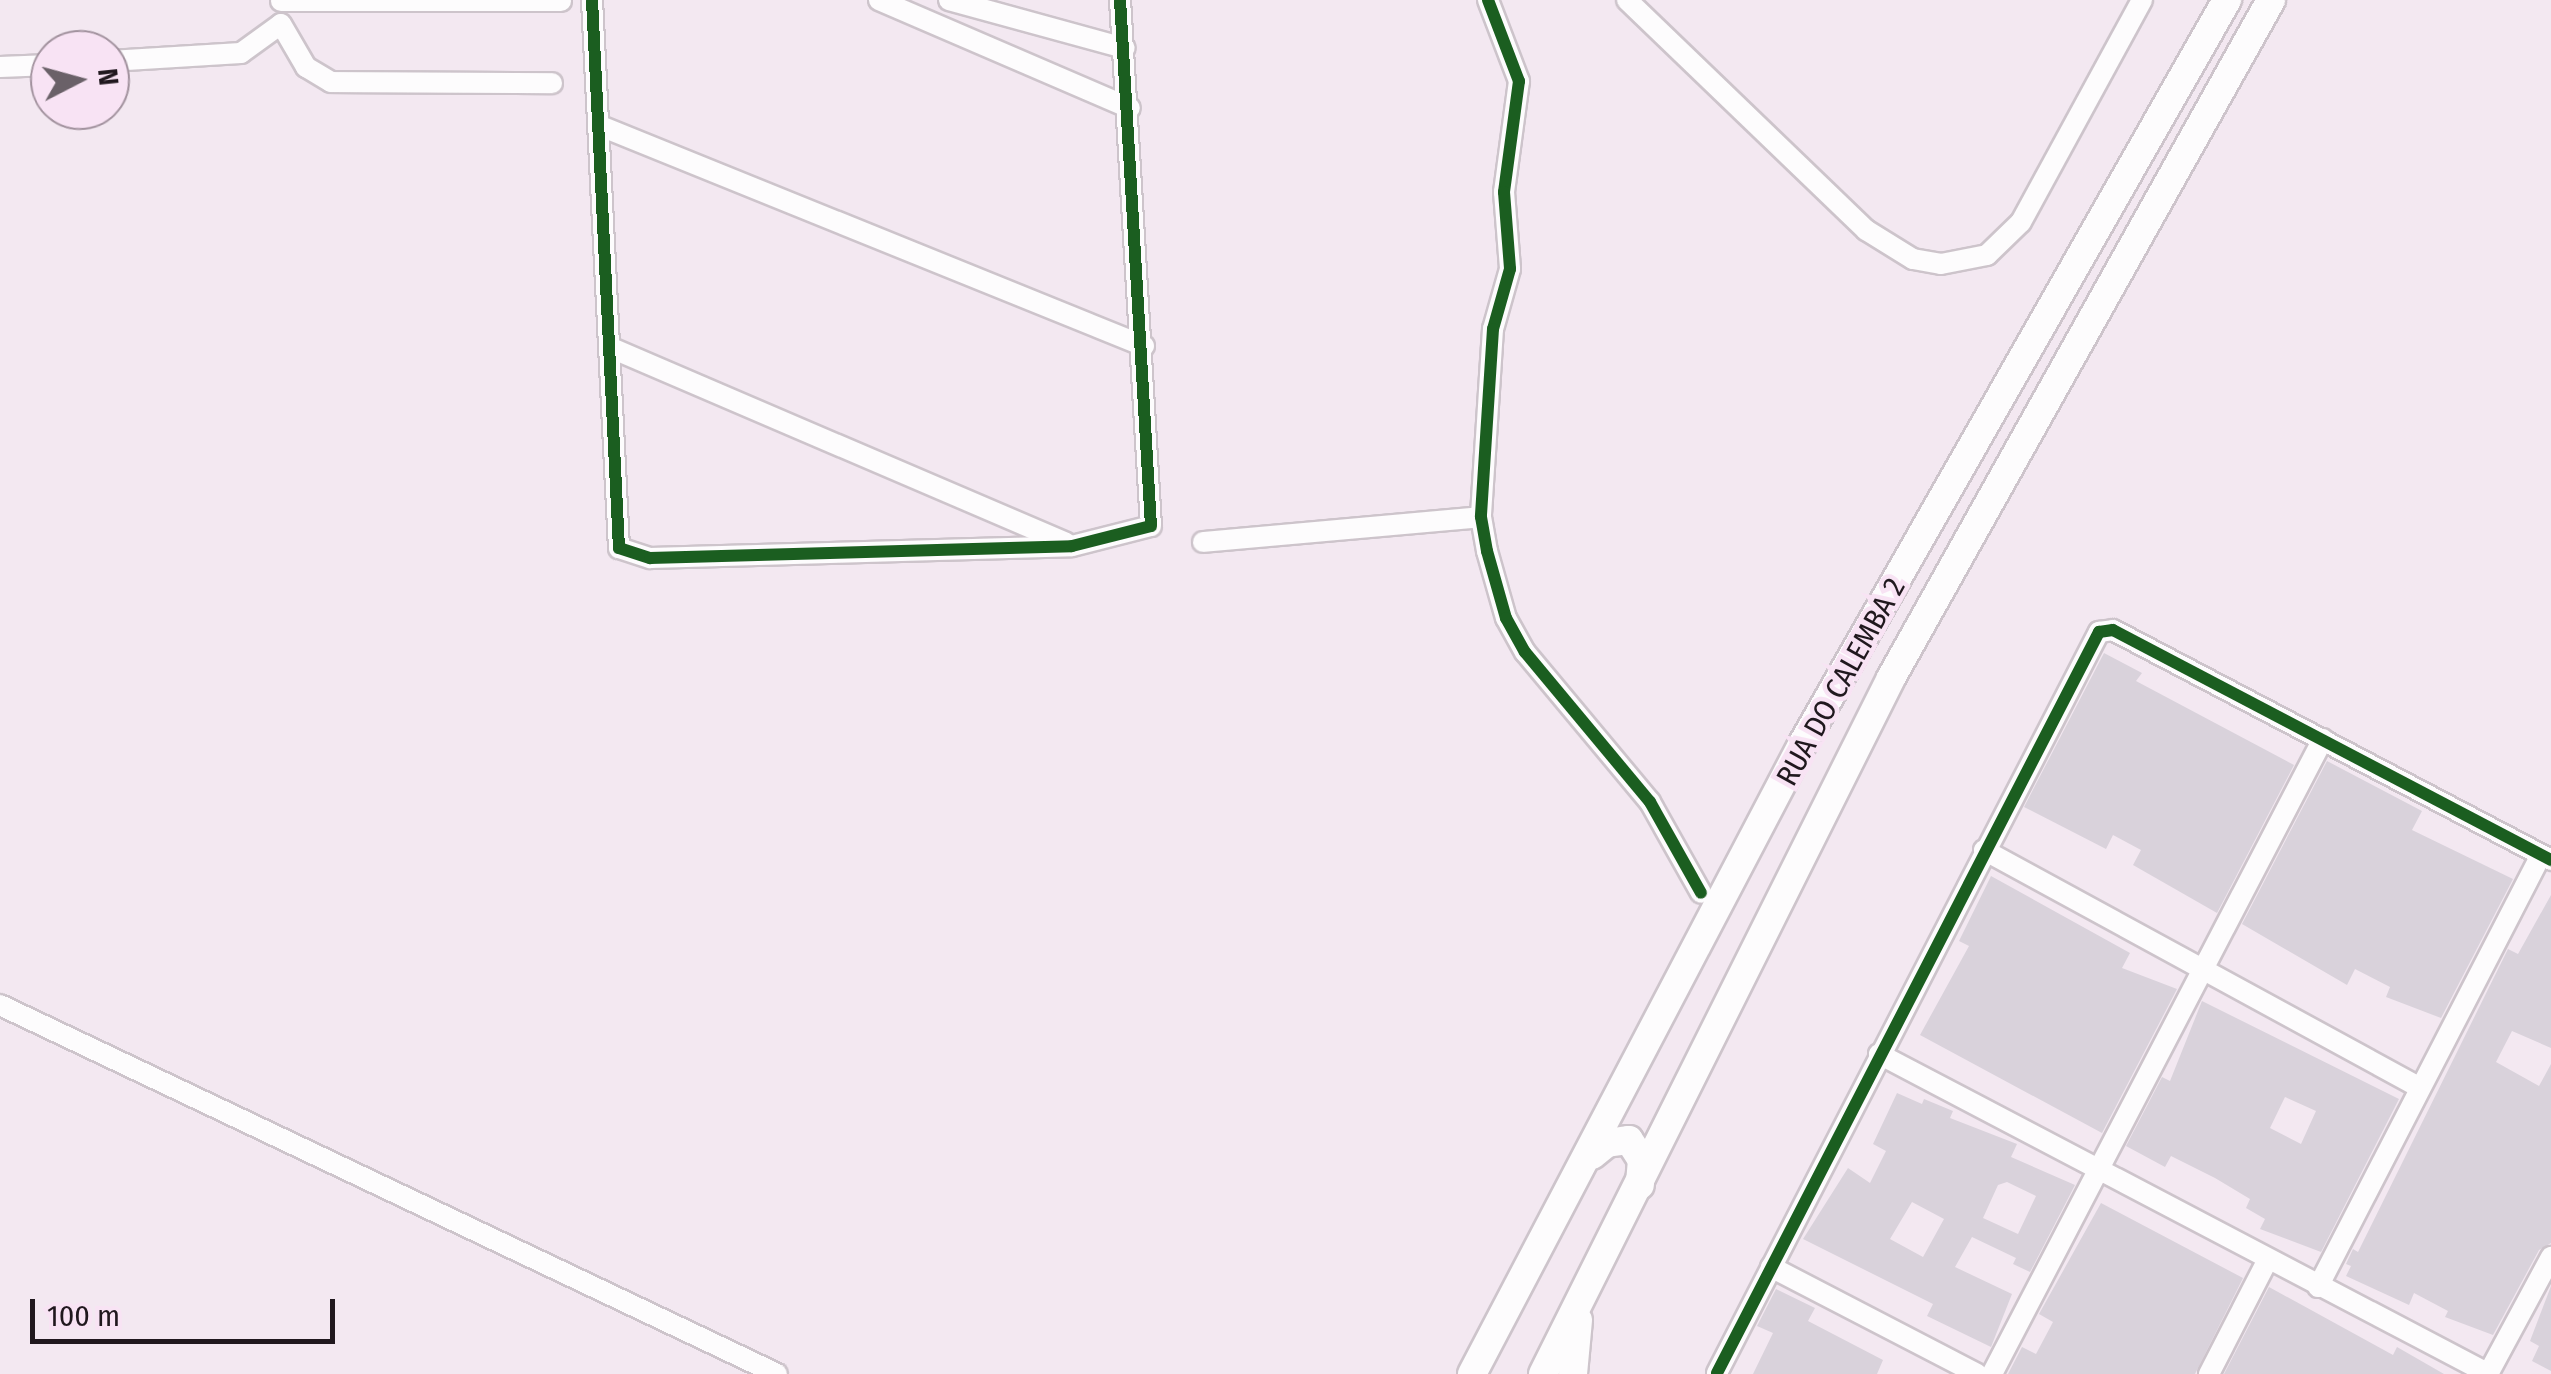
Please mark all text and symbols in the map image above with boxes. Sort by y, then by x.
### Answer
north arrow [30,30,130,130]
text: N [91,67,126,87]
street label: RUA DO CALEMBA 2 [1769,572,1913,792]
scale bar [35,1279,340,1341]
text: 100 m [47,1298,120,1334]

